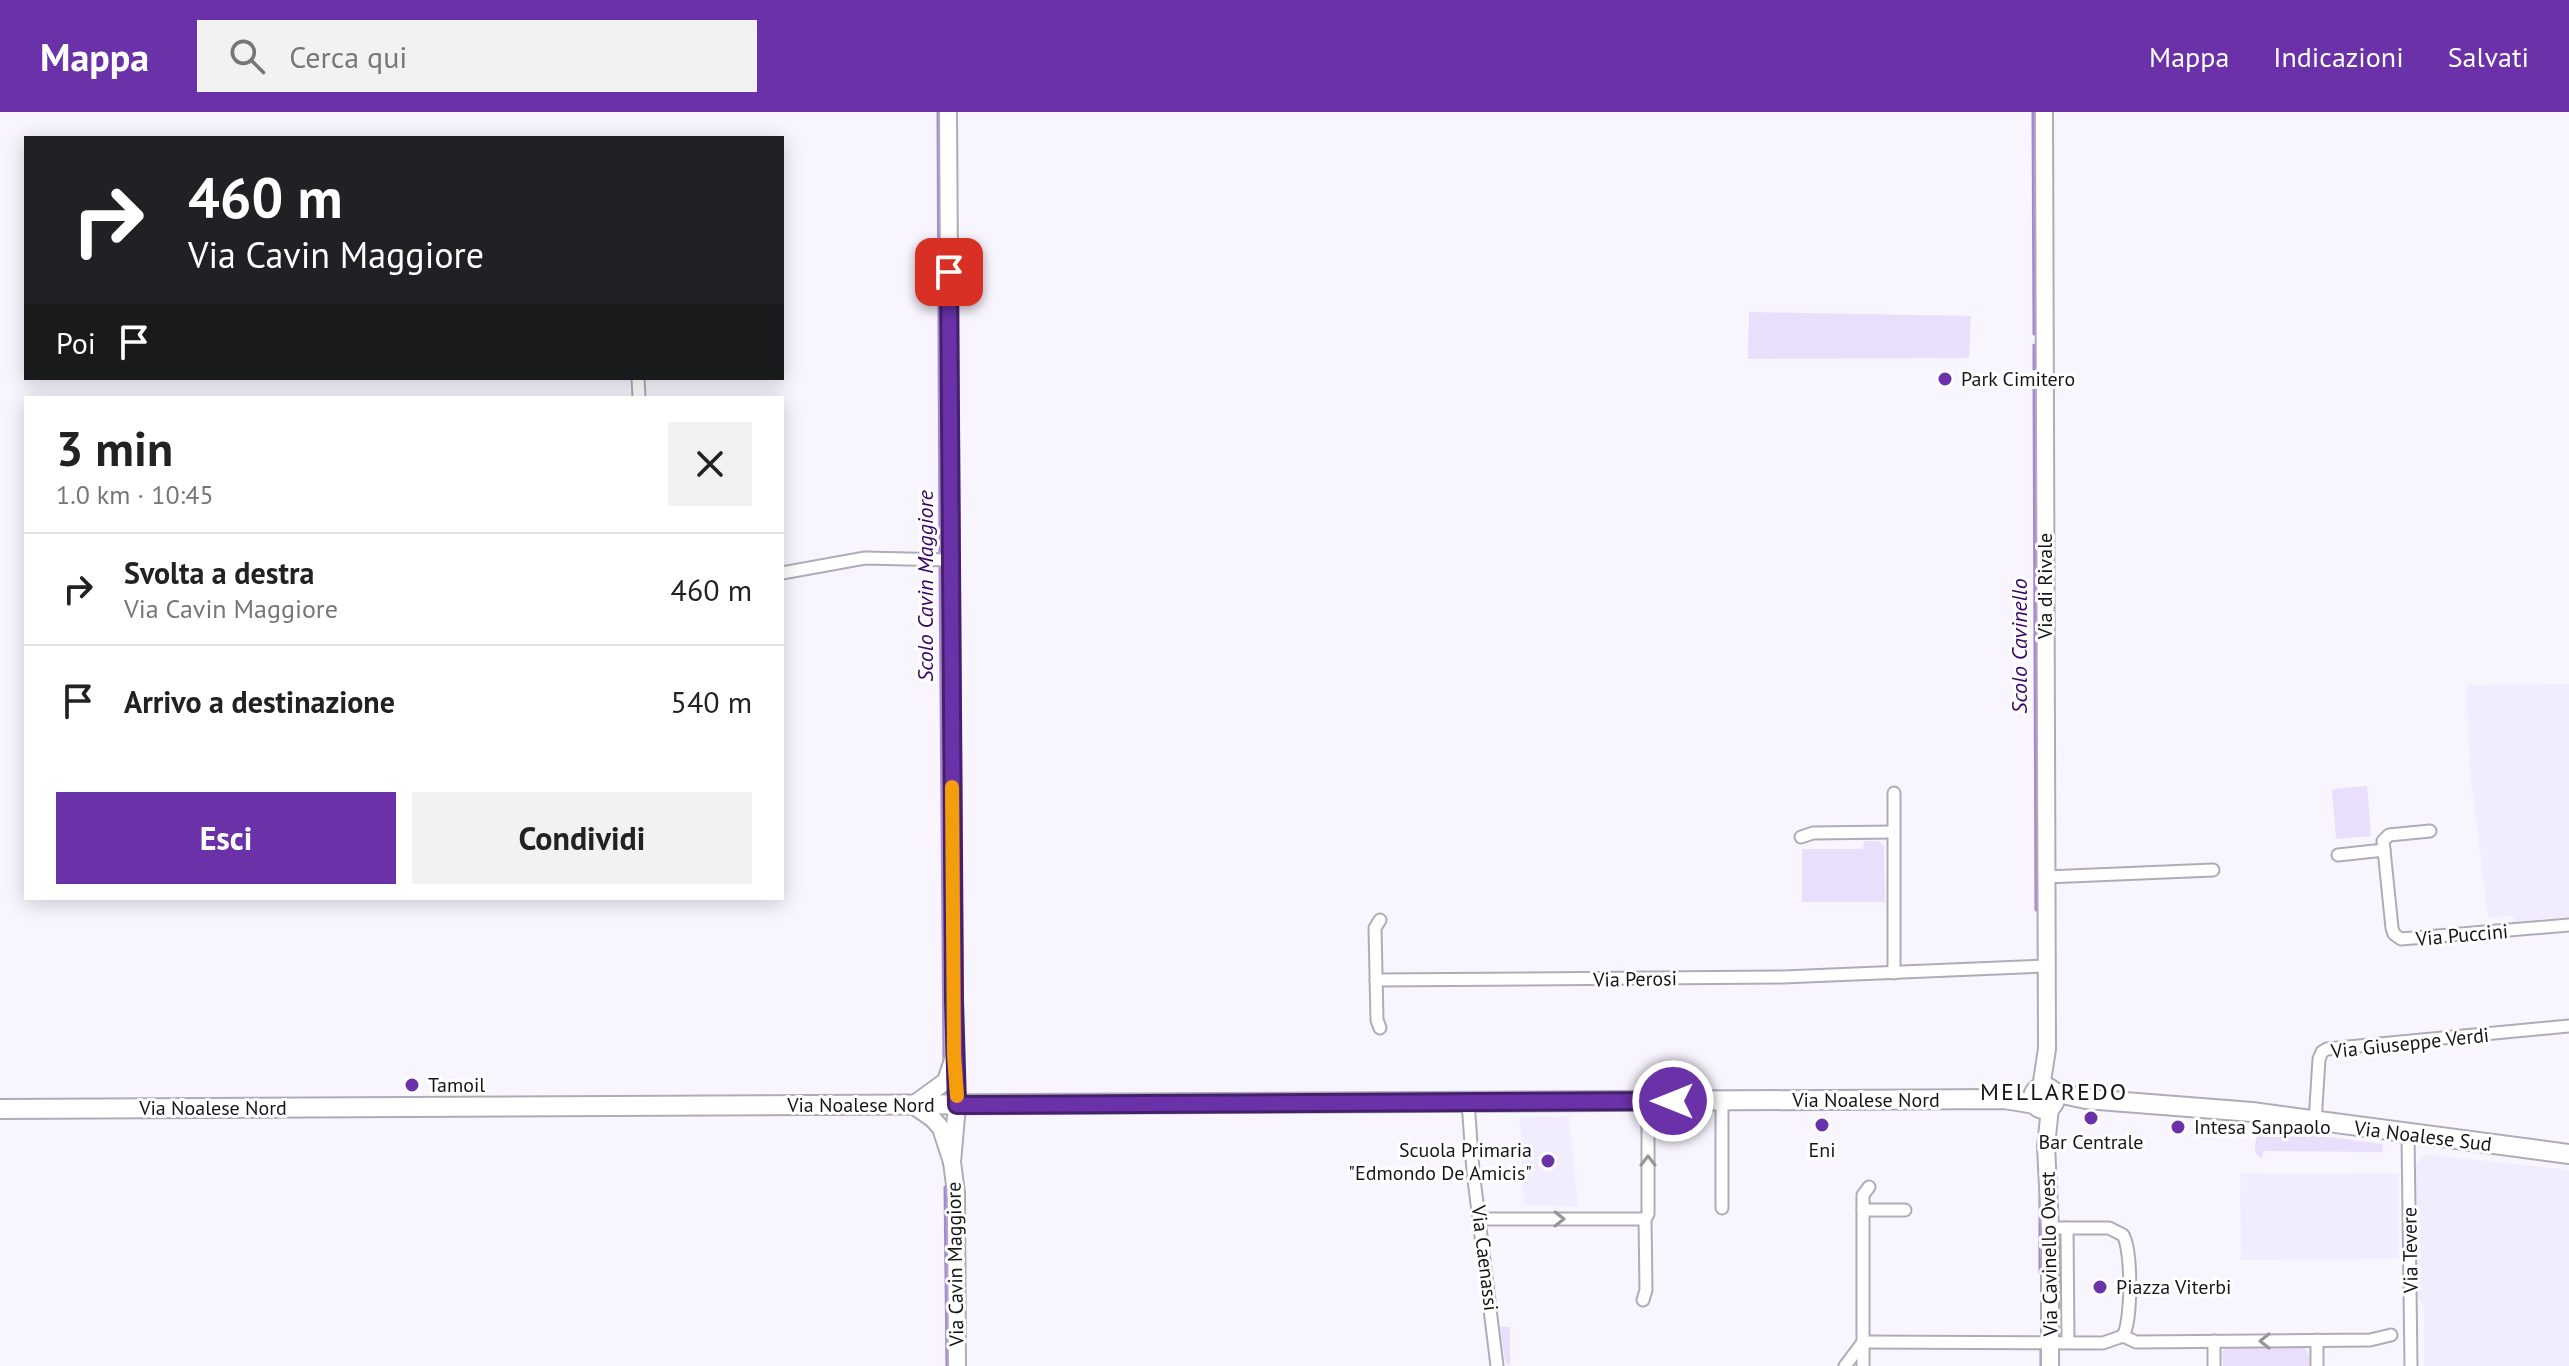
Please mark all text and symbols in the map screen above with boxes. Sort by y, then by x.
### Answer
search box [197,20,757,92]
text: Mappa [40,32,149,81]
icon: search [225,34,269,78]
text: Cerca qui [289,37,407,76]
text: Mappa [2149,38,2229,75]
text: Indicazioni [2273,38,2404,75]
text: Salvati [2448,38,2529,75]
text: 460 m [188,161,343,233]
icon: right [56,168,160,272]
text: Via Cavin Maggiore [188,231,484,278]
pin [915,238,983,306]
icon: arrive [927,250,971,294]
icon: arrive [112,320,156,364]
text: Poi [56,323,96,362]
place label: Park Cimitero [1961,366,2075,392]
marker: Park Cimitero [1936,370,1954,388]
text: 3 min [56,417,173,479]
button: close [668,422,752,506]
text: 1.0 km · 10:45 [56,478,214,511]
water label: Scolo Cavin Maggiore [911,489,939,682]
street label: Via di Rivale [2032,533,2058,640]
text: Svolta a destra [124,553,314,592]
icon: right [56,567,100,611]
text: 460 m [671,570,752,609]
water label: Scolo Cavinello [2005,578,2033,714]
text: Via Cavin Maggiore [124,592,338,625]
icon: arrive [56,679,100,723]
text: Arrivo a destinazione [124,682,395,721]
text: 540 m [671,682,752,721]
button: Esci [56,792,396,884]
button: Condividi [412,792,752,884]
street label: Via Puccini [2414,918,2509,952]
street label: Via Perosi [1592,965,1677,993]
street label: Via Giuseppe Verdi [2329,1022,2490,1064]
position arrow [1631,1059,1715,1143]
place label: Tamoil [428,1072,485,1098]
marker: Tamoil [403,1076,421,1094]
district label: MELLAREDO [1980,1076,2128,1107]
street label: Via Noalese Nord [1791,1087,1940,1113]
street label: Via Noalese Nord [786,1092,935,1118]
street label: Via Noalese Nord [138,1095,287,1121]
marker: Bar Centrale [2082,1109,2100,1127]
place label: Intesa Sanpaolo [2194,1114,2331,1140]
street label: Via Noalese Sud [2352,1115,2493,1157]
marker: Eni [1813,1116,1831,1134]
marker: Intesa Sanpaolo [2169,1118,2187,1136]
place label: Bar Centrale [2038,1129,2144,1155]
place label: Scuola Primaria "Edmondo De Amicis" [1348,1137,1532,1186]
place label: Eni [1808,1137,1836,1163]
marker: Scuola Primaria "Edmondo De Amicis" [1539,1152,1557,1170]
one-way arrow [1639,1154,1657,1167]
street label: Via Cavinello Ovest [2035,1171,2063,1338]
street label: Via Cavin Maggiore [941,1182,969,1347]
street label: Via Caenassi [1466,1203,1504,1312]
street label: Via Tevere [2396,1207,2424,1294]
one-way arrow [1553,1210,1566,1227]
place label: Piazza Viterbi [2116,1274,2231,1300]
marker: Piazza Viterbi [2091,1278,2109,1296]
one-way arrow [2258,1332,2271,1350]

